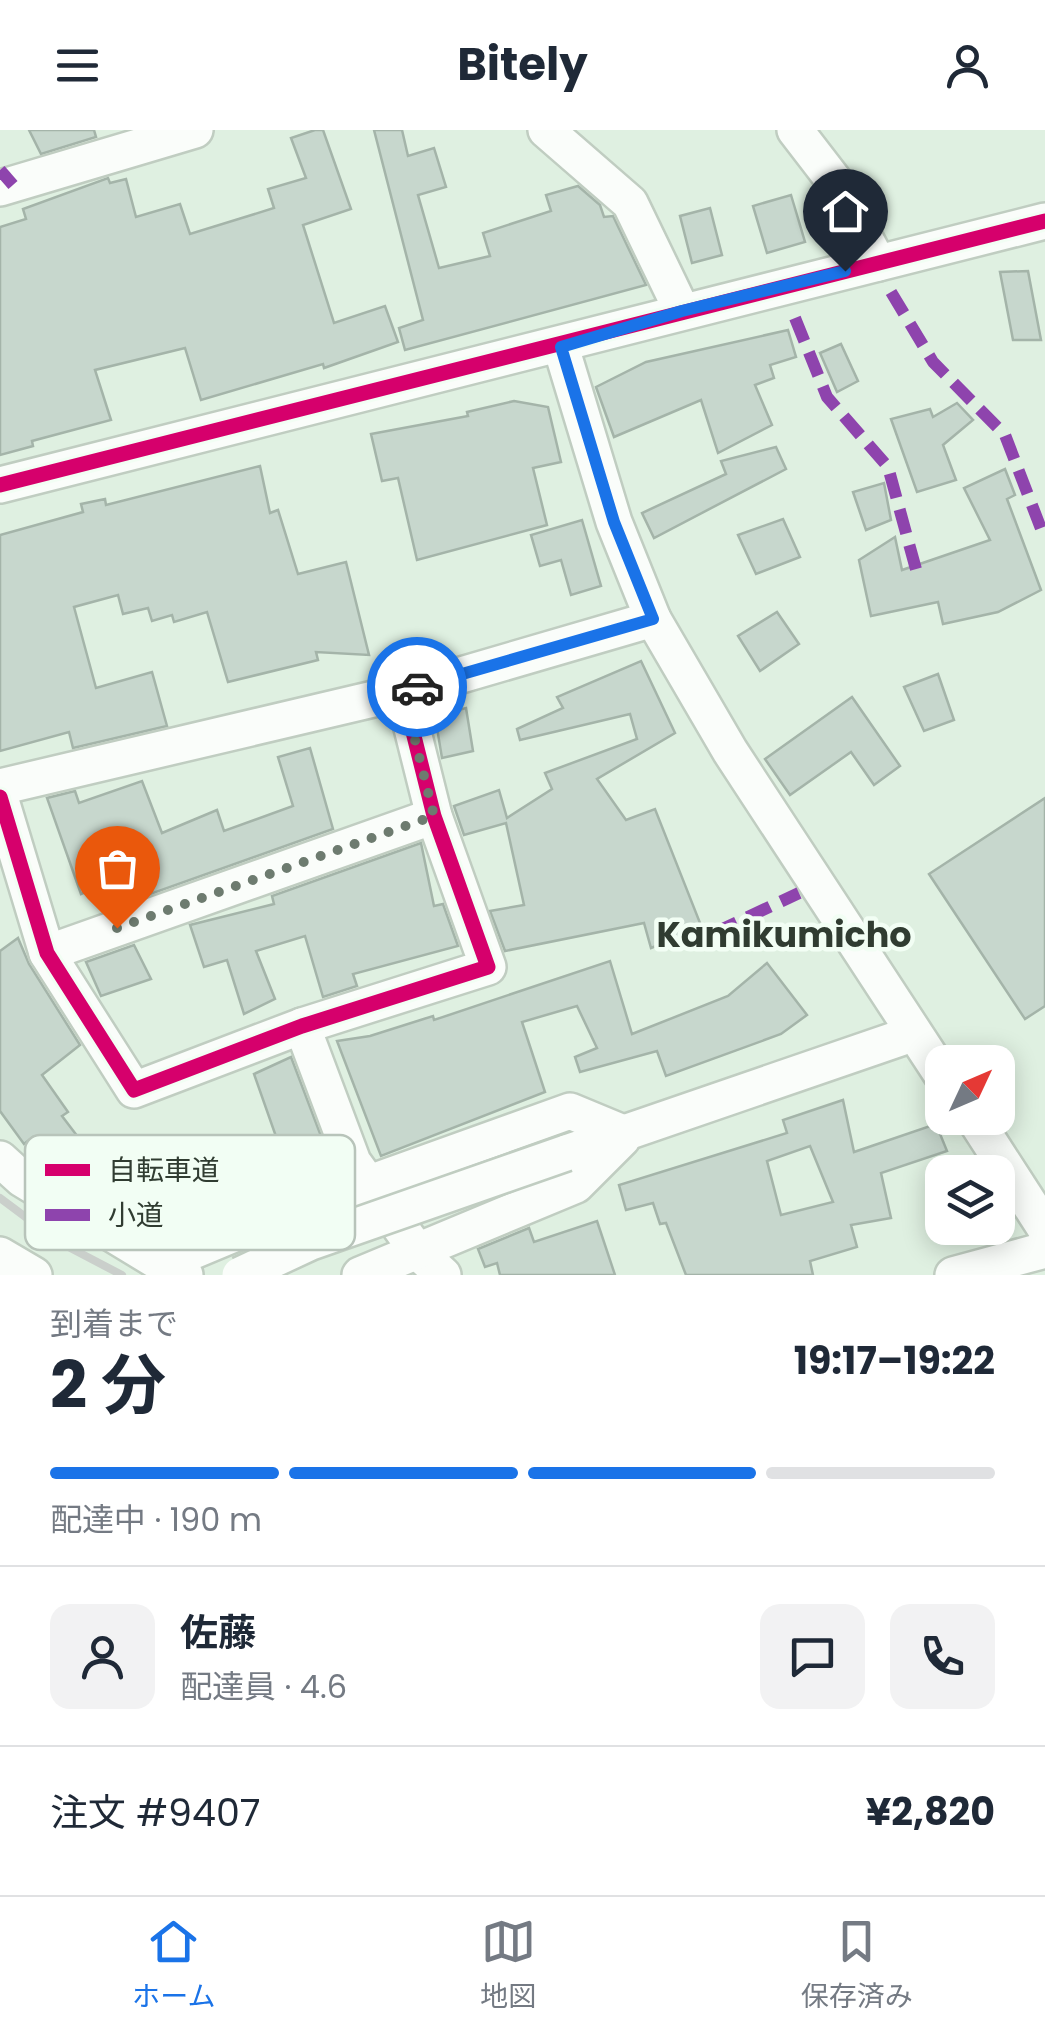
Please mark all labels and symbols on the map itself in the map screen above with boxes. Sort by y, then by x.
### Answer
pin [803,169,888,272]
courier [367,637,467,737]
pin [75,826,160,929]
district label: Kamikumicho [656,910,912,959]
north arrow [925,1045,1015,1135]
legend [25,1135,355,1250]
text: 自転車道 [108,1151,220,1190]
text: 小道 [108,1196,164,1235]

